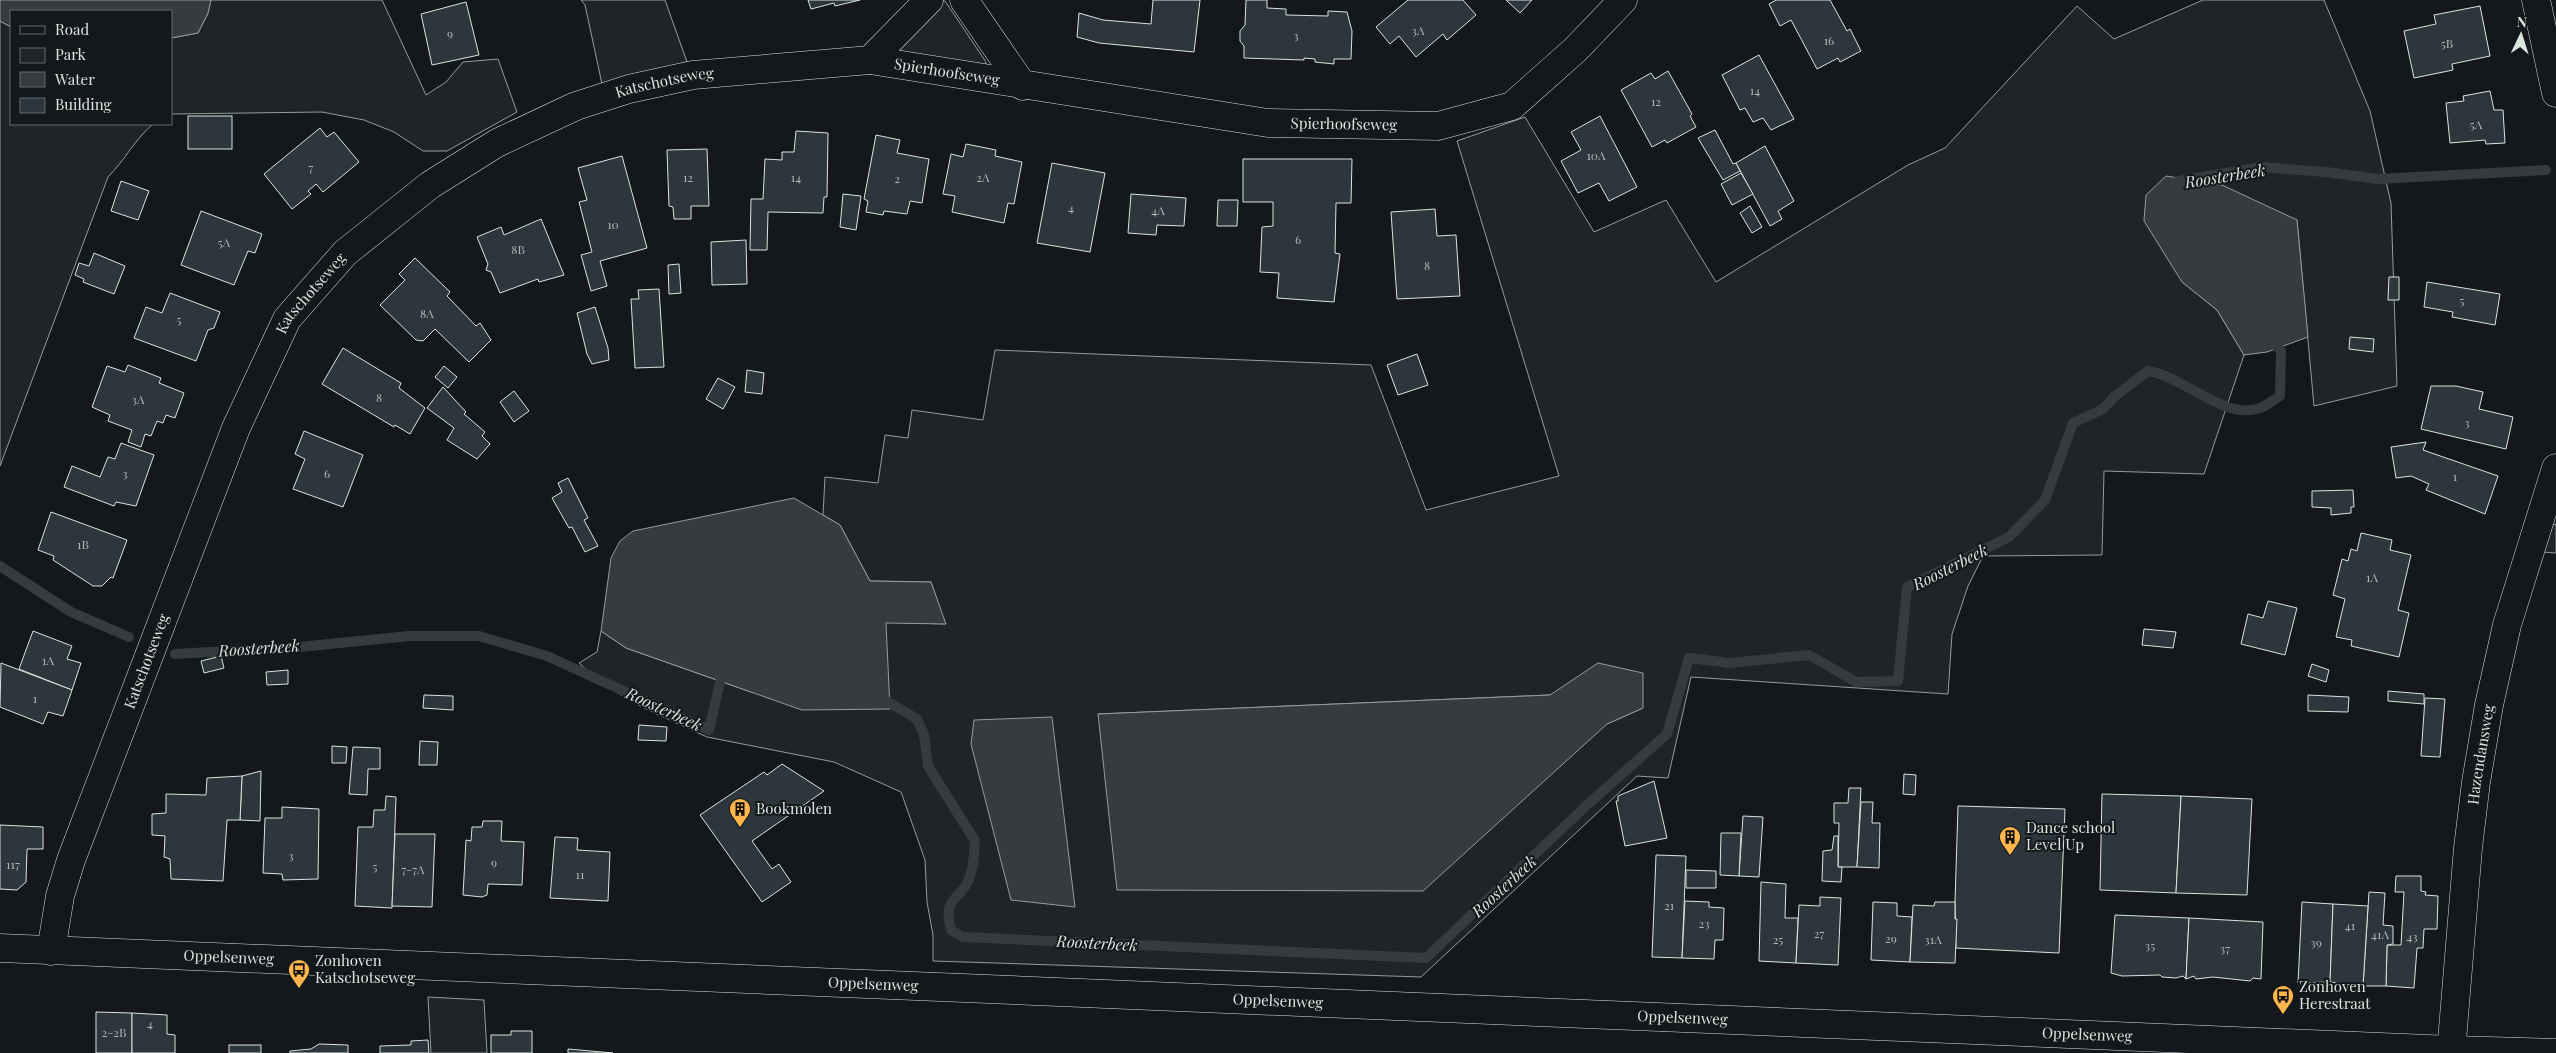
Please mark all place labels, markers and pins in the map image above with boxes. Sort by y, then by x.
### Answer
building icon: Bookmolen [728,797,752,828]
place label: Bookmolen [756,798,832,818]
place label: Dance school Level Up [2026,817,2115,854]
building icon: Dance school Level Up [1998,825,2022,856]
place label: Zonhoven Katschotseweg [315,950,415,987]
bus stop icon: Zonhoven Katschotseweg [287,958,311,989]
place label: Zonhoven Herestraat [2299,976,2371,1013]
bus stop icon: Zonhoven Herestraat [2271,984,2295,1015]

